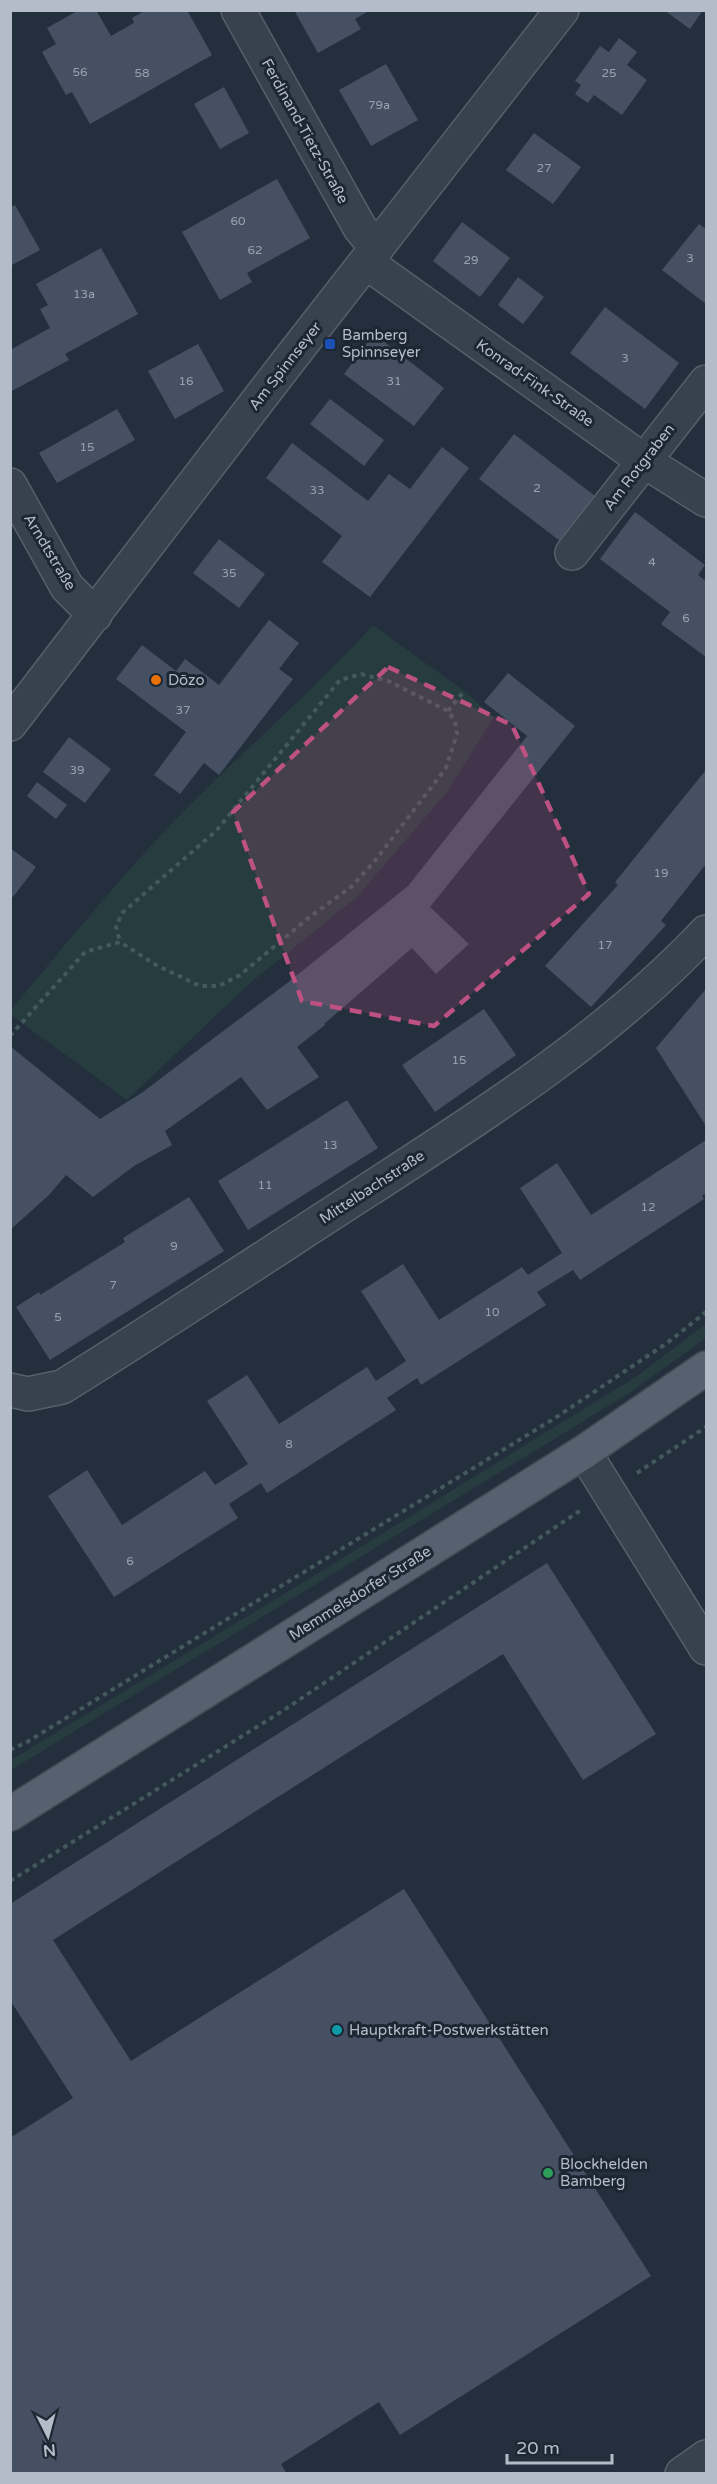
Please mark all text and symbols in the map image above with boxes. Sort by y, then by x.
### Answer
street label: Ferdinand-Tietz-Straße [258,55,352,207]
house number: 56 [72,65,88,79]
house number: 58 [134,66,150,80]
house number: 25 [601,66,617,80]
house number: 79a [368,98,390,112]
house number: 27 [536,161,552,175]
house number: 60 [230,214,246,228]
house number: 62 [247,243,263,257]
house number: 3 [686,251,694,265]
house number: 29 [463,253,479,267]
house number: 13a [73,287,95,301]
street label: Am Spinnseyer [245,318,325,414]
place label: Bamberg Spinnseyer [342,326,421,361]
street label: Konrad-Fink-Straße [473,336,597,430]
marker: Bamberg Spinnseyer [323,337,337,351]
house number: 3 [621,351,629,365]
house number: 16 [178,374,194,388]
house number: 31 [386,374,402,388]
street label: Am Rotgraben [600,420,678,514]
house number: 15 [79,440,95,454]
house number: 2 [533,481,541,495]
house number: 33 [309,483,325,497]
street label: Arndtstraße [20,511,80,593]
house number: 4 [648,555,656,569]
house number: 35 [221,566,237,580]
house number: 6 [682,611,690,625]
place label: Dōzo [168,671,205,689]
marker: Dōzo [149,673,163,687]
house number: 37 [175,703,191,717]
house number: 39 [69,763,85,777]
house number: 19 [653,866,669,880]
house number: 17 [597,938,613,952]
house number: 15 [451,1053,467,1067]
house number: 13 [322,1138,338,1152]
street label: Mittelbachstraße [316,1146,428,1228]
house number: 11 [257,1178,273,1192]
house number: 12 [640,1200,656,1214]
house number: 9 [170,1239,178,1253]
house number: 7 [109,1278,117,1292]
house number: 10 [484,1305,500,1319]
house number: 5 [54,1310,62,1324]
house number: 8 [285,1437,293,1451]
street label: Memmelsdorfer Straße [286,1542,434,1644]
house number: 6 [126,1554,134,1568]
place label: Hauptkraft-Postwerkstätten [349,2021,549,2039]
marker: Hauptkraft-Postwerkstätten [330,2023,344,2037]
place label: Blockhelden Bamberg [560,2155,648,2190]
marker: Blockhelden Bamberg [541,2166,555,2180]
north arrow [18,2406,78,2466]
scale bar [507,2427,612,2465]
text: 20 m [516,2437,560,2459]
text: N [42,2439,57,2461]

